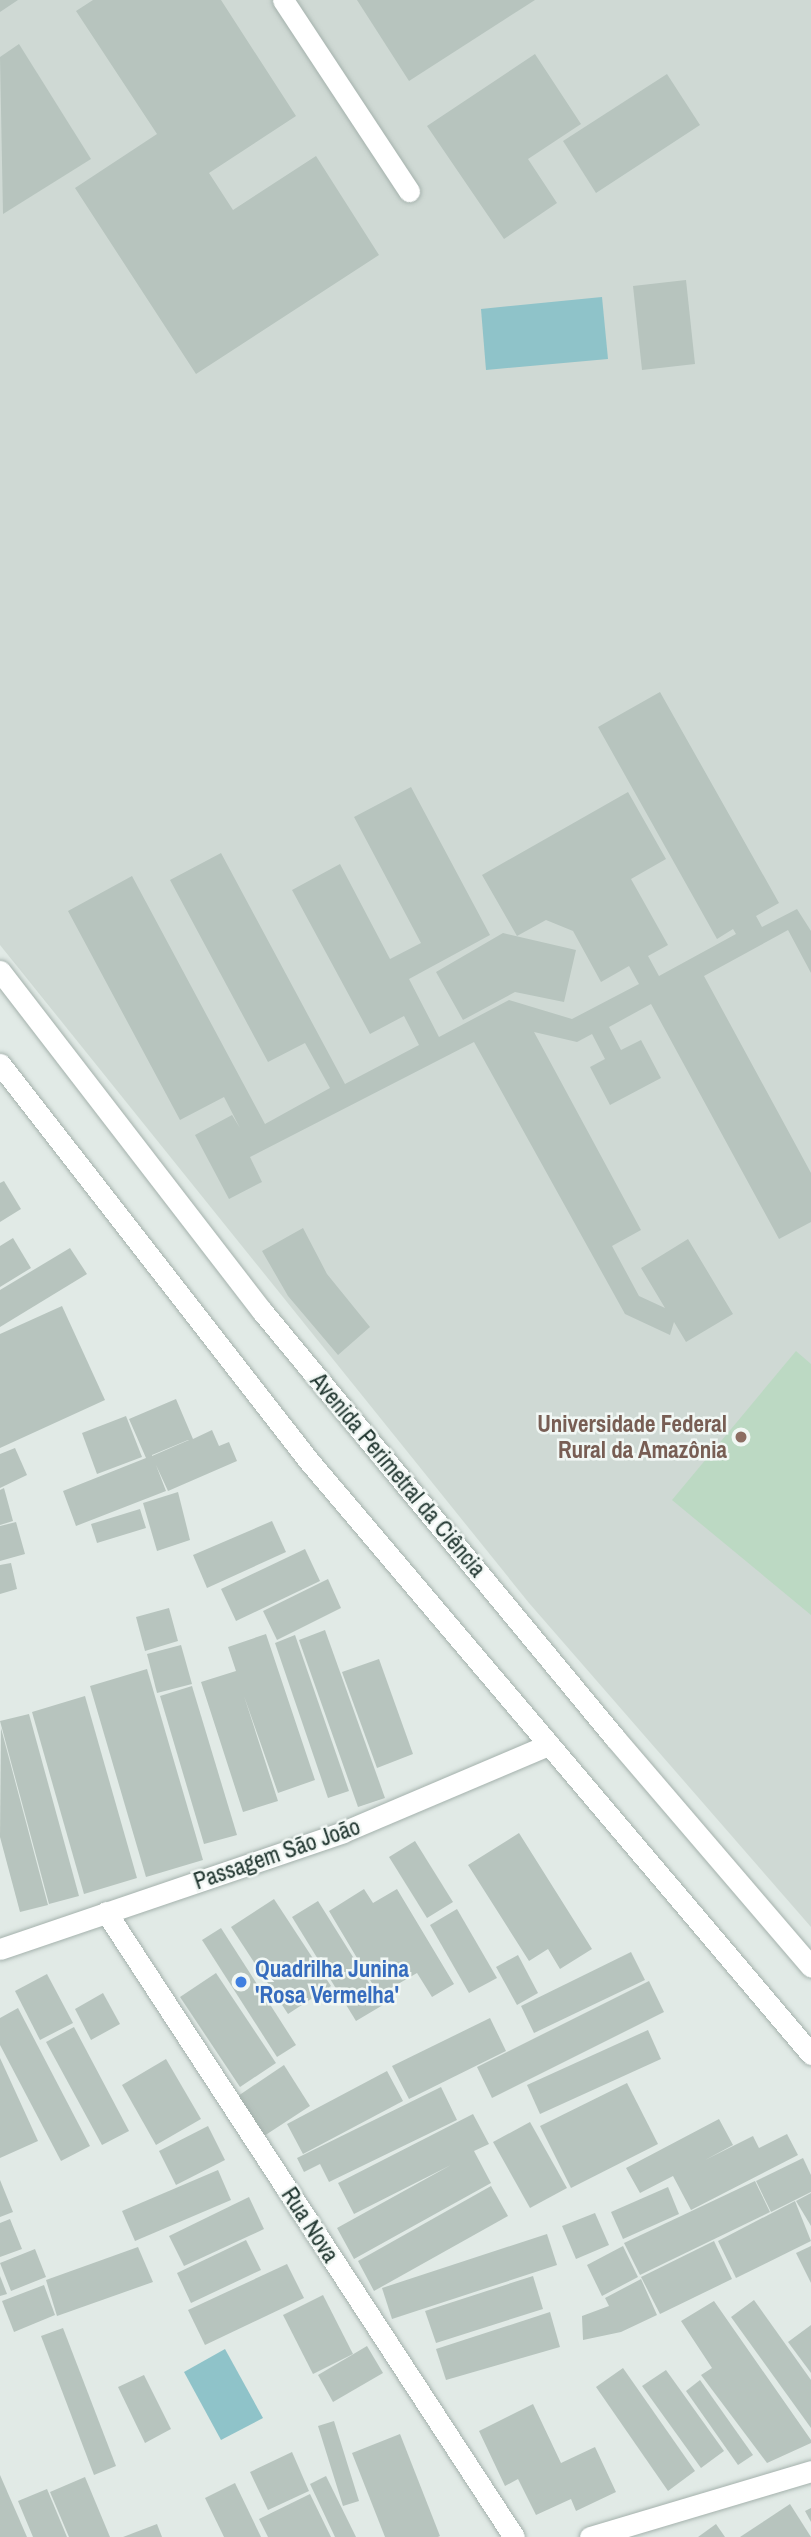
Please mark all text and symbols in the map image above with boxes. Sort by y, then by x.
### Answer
street label: Avenida Perimetral da Ciência [305,1367,491,1583]
place label: Universidade Federal Rural da Amazônia [537,1410,727,1464]
marker: Universidade Federal Rural da Amazônia [733,1429,749,1445]
street label: Passagem São João [190,1813,364,1895]
place label: Quadrilha Junina 'Rosa Vermelha' [255,1955,409,2009]
marker: Quadrilha Junina 'Rosa Vermelha' [233,1974,249,1990]
street label: Rua Nova [276,2182,344,2268]

